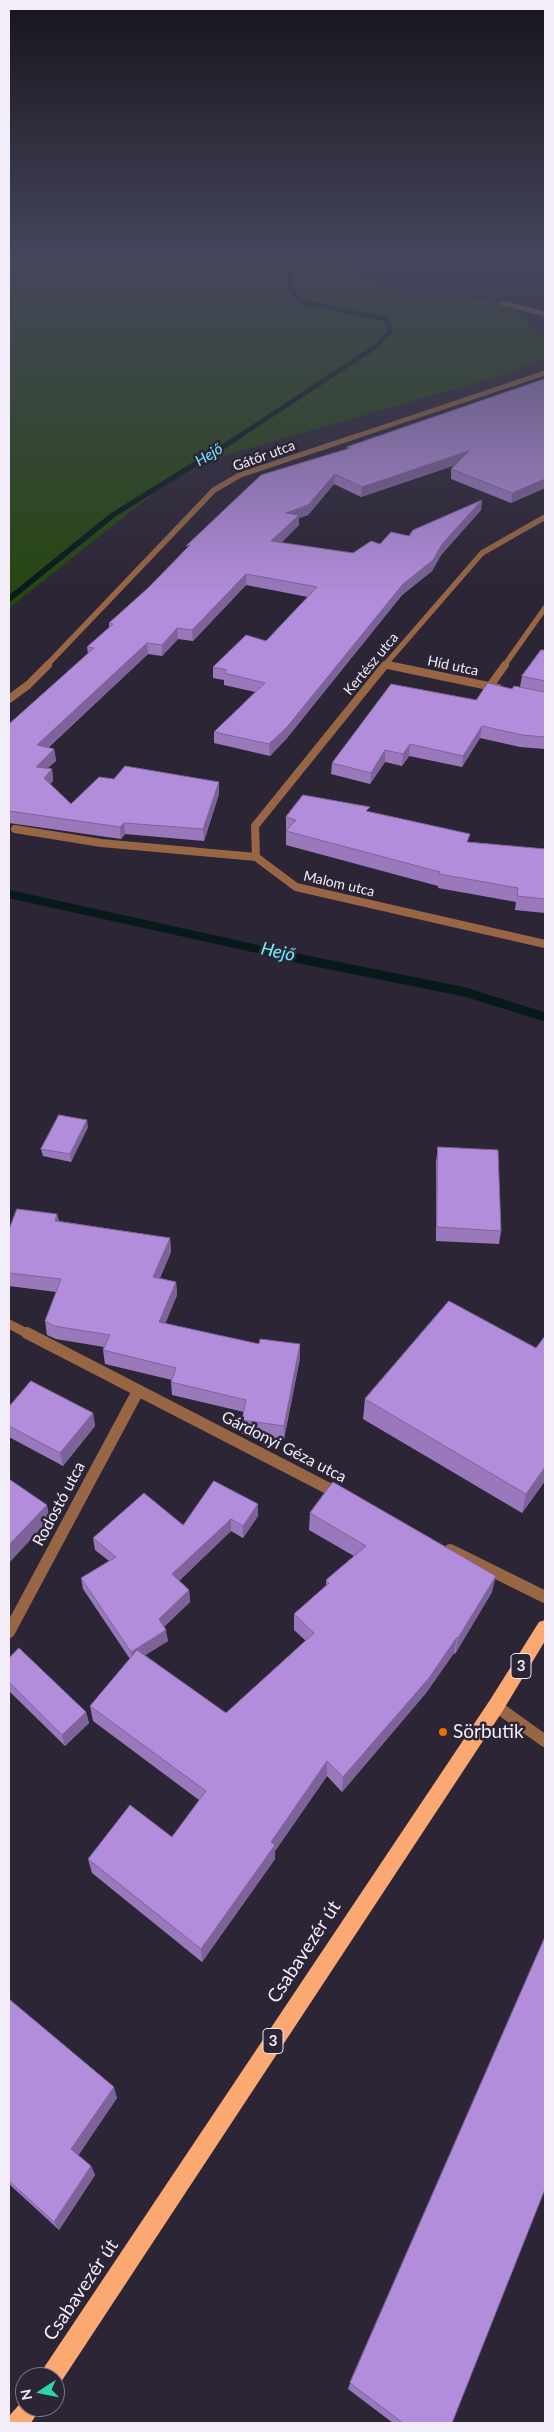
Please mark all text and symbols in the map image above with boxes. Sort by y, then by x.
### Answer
street label: Gátőr utca [231,437,297,475]
water label: Hejő [192,440,226,470]
street label: Kertész utca [340,629,402,699]
street label: Híd utca [426,652,480,680]
street label: Malom utca [302,868,376,900]
water label: Hejő [259,938,297,966]
street label: Gárdonyi Géza utca [218,1407,350,1487]
street label: Rodostó utca [29,1459,89,1549]
road number: 3 [511,1654,531,1678]
place label: Sörbutik [453,1721,524,1743]
marker: Sörbutik [437,1726,449,1738]
street label: Csabavezér út [262,1897,346,2007]
road number: 3 [263,2028,283,2054]
street label: Csabavezér út [39,2235,123,2345]
north arrow [15,2367,65,2417]
text: N [16,2388,35,2402]

